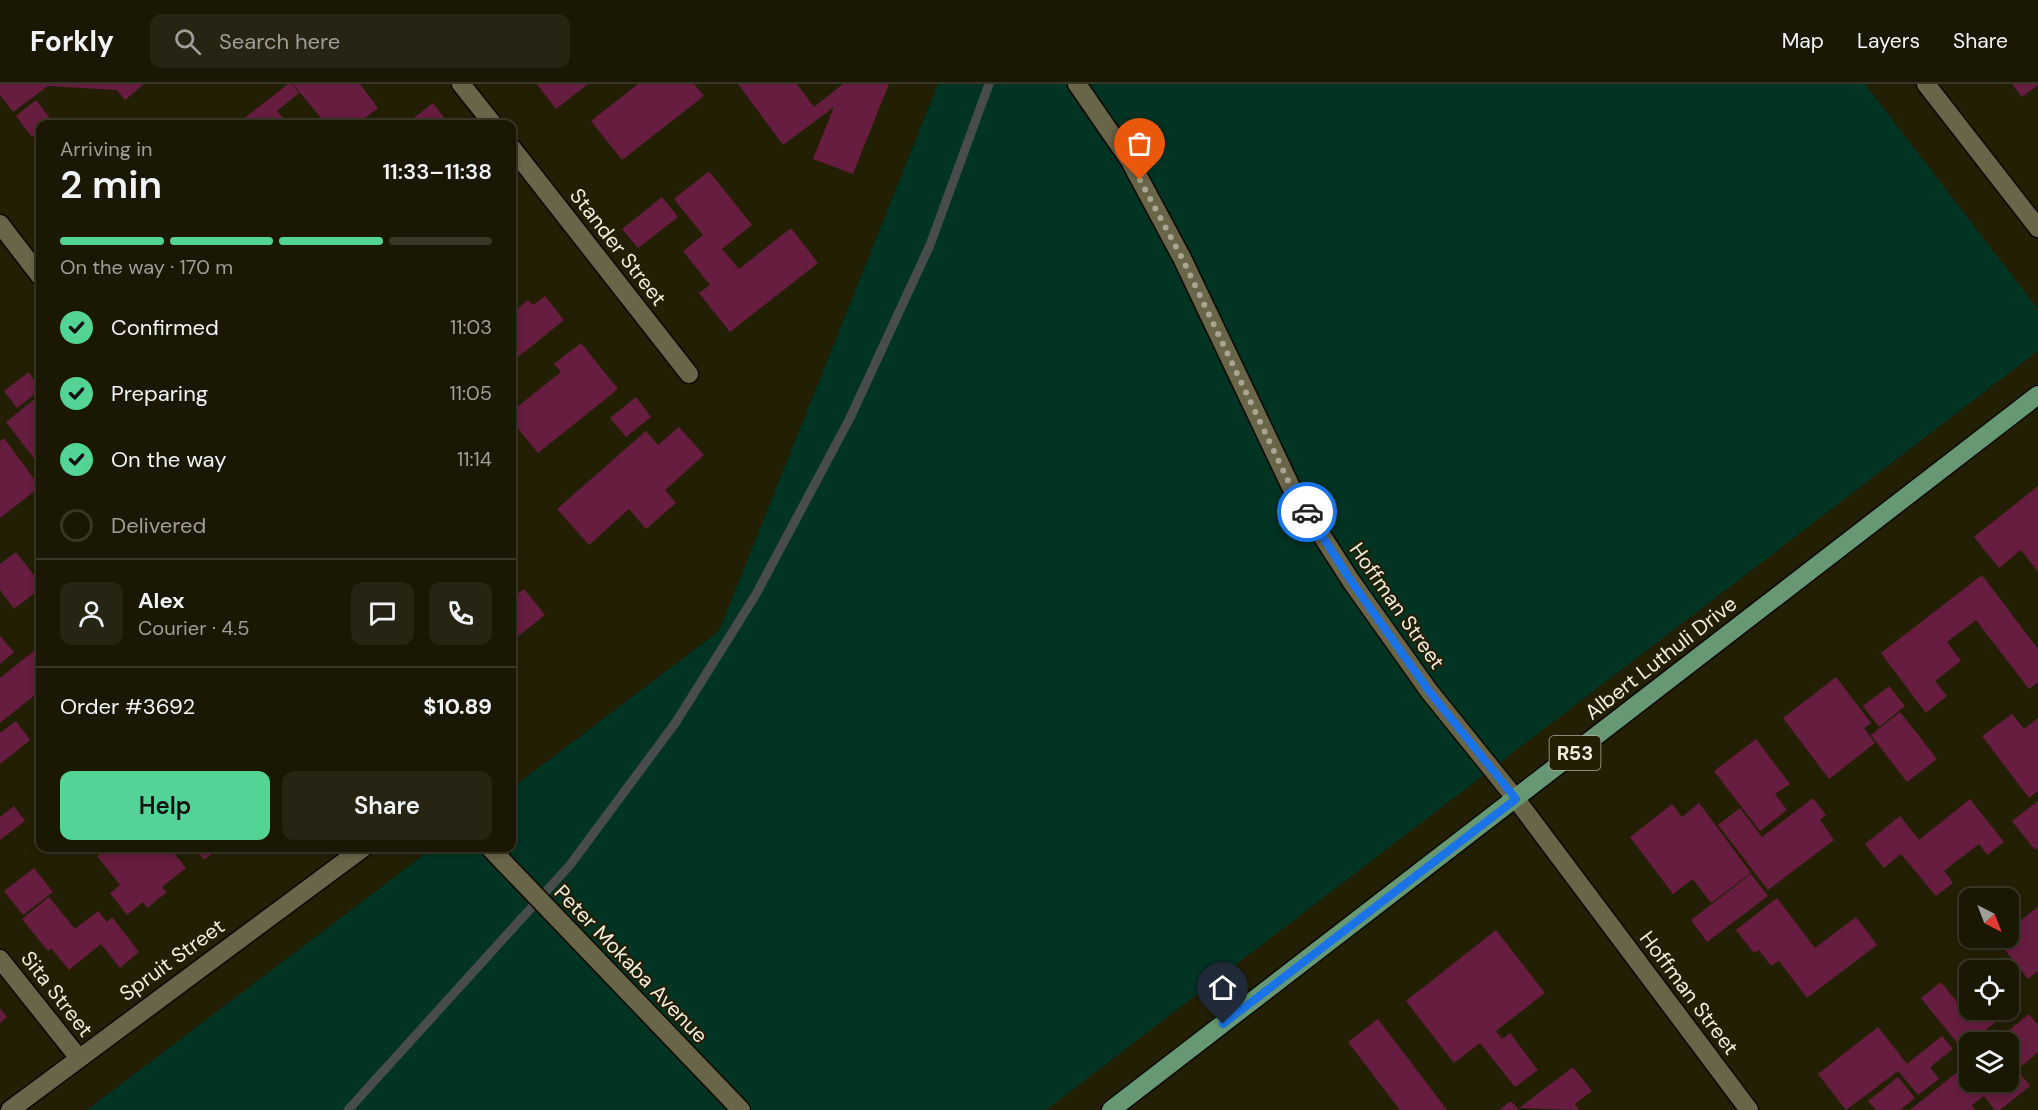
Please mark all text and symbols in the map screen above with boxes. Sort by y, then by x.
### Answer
search box [150,14,570,68]
text: Forkly [30,23,114,60]
icon: search [171,25,204,58]
text: Search here [219,27,340,56]
text: Map [1782,27,1824,55]
text: Layers [1857,27,1920,55]
text: Share [1953,27,2008,55]
pin [1114,118,1165,180]
icon: bag [1123,127,1156,160]
text: Arriving in [60,136,152,162]
text: 11:33–11:38 [382,157,492,186]
text: 2 min [60,159,162,210]
street label: Stander Street [563,182,673,312]
text: On the way · 170 m [60,254,233,280]
icon: check [60,311,93,344]
text: Confirmed [111,313,219,342]
text: 11:03 [450,314,492,340]
icon: check [60,377,93,410]
text: Preparing [111,379,208,408]
text: 11:05 [450,380,492,406]
icon: check [60,443,93,476]
text: On the way [111,445,226,474]
text: 11:14 [457,446,492,472]
courier [1277,482,1337,542]
icon: car [1291,496,1324,529]
text: Delivered [111,511,206,540]
street label: Hoffman Street [1343,537,1451,675]
button: person [60,582,123,645]
button: chat [351,582,414,645]
button: phone [429,582,492,645]
text: Alex [138,586,185,615]
street label: Albert Luthuli Drive [1579,590,1743,726]
text: Courier · 4.5 [138,615,250,641]
text: Order #3692 [60,692,195,721]
text: $10.89 [423,692,492,721]
road number: R53 [1550,736,1600,770]
button: Help [60,771,270,840]
button: Share [282,771,492,840]
street label: Peter Mokaba Avenue [548,879,714,1049]
north arrow [1959,888,2019,948]
map controls [1959,888,2019,1092]
street label: Spruit Street [114,912,230,1008]
street label: Hoffman Street [1633,925,1745,1061]
street label: Sita Street [15,945,99,1043]
button: locate [1959,960,2019,1020]
pin [1197,962,1248,1024]
icon: home [1206,971,1239,1004]
button: layers [1959,1032,2019,1092]

